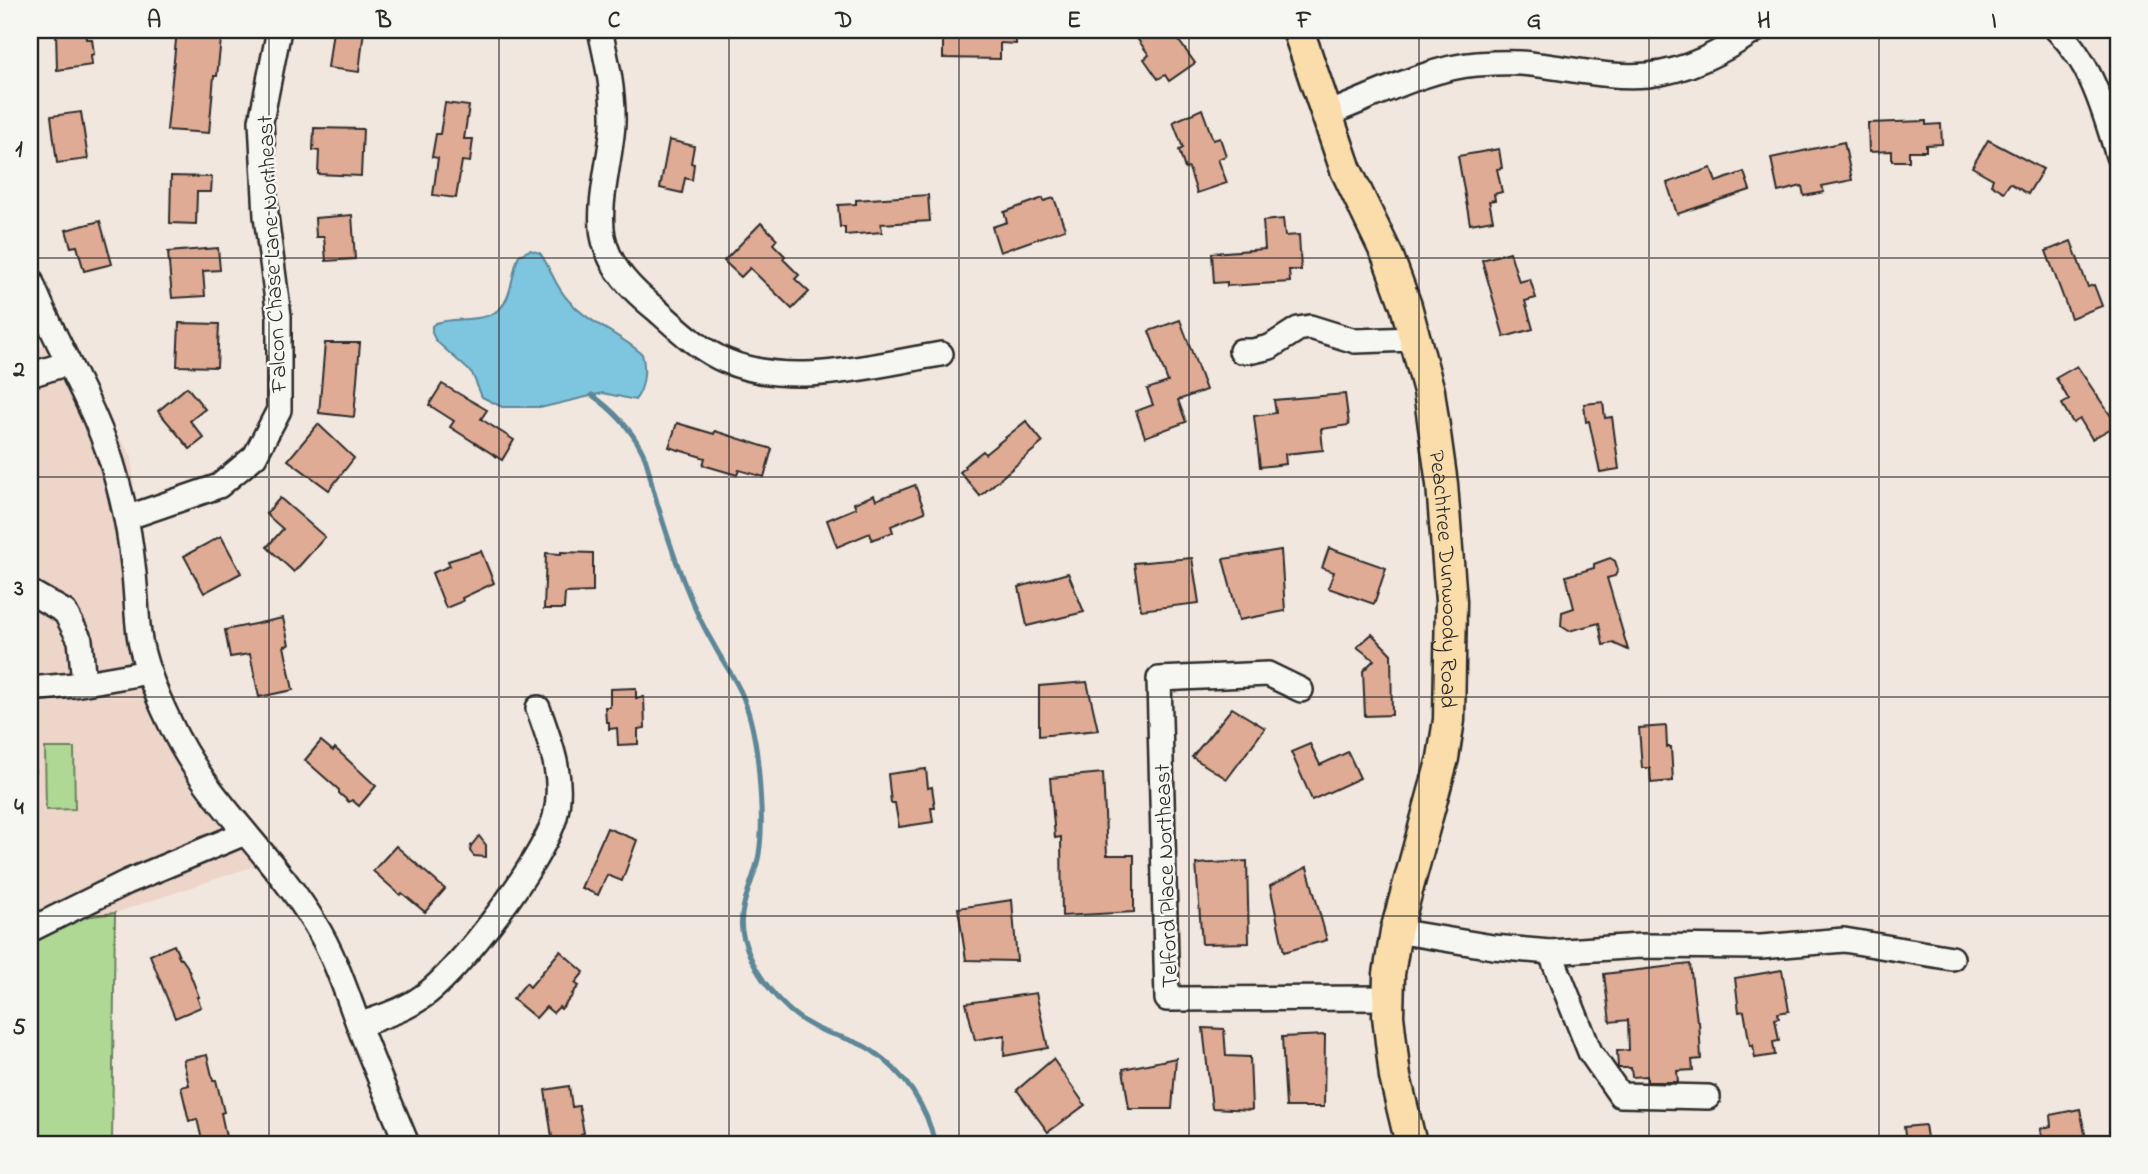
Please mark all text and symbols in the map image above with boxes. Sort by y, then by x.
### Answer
text: A [147,5,161,38]
text: B [375,5,392,38]
text: C [608,5,621,38]
text: D [835,5,852,38]
text: E [1067,5,1081,38]
text: F [1296,5,1312,38]
text: G [1527,5,1541,38]
text: H [1757,5,1771,38]
text: I [1991,5,1997,38]
street label: Falcon Chase Lane Northeast [250,114,297,395]
text: 1 [15,134,23,167]
text: 2 [12,354,25,387]
street label: Peachtree Dunwoody Road [1418,448,1465,709]
text: 3 [13,573,24,606]
street label: Telford Place Northeast [1147,763,1188,989]
text: 4 [14,792,24,825]
text: 5 [12,1012,26,1045]

